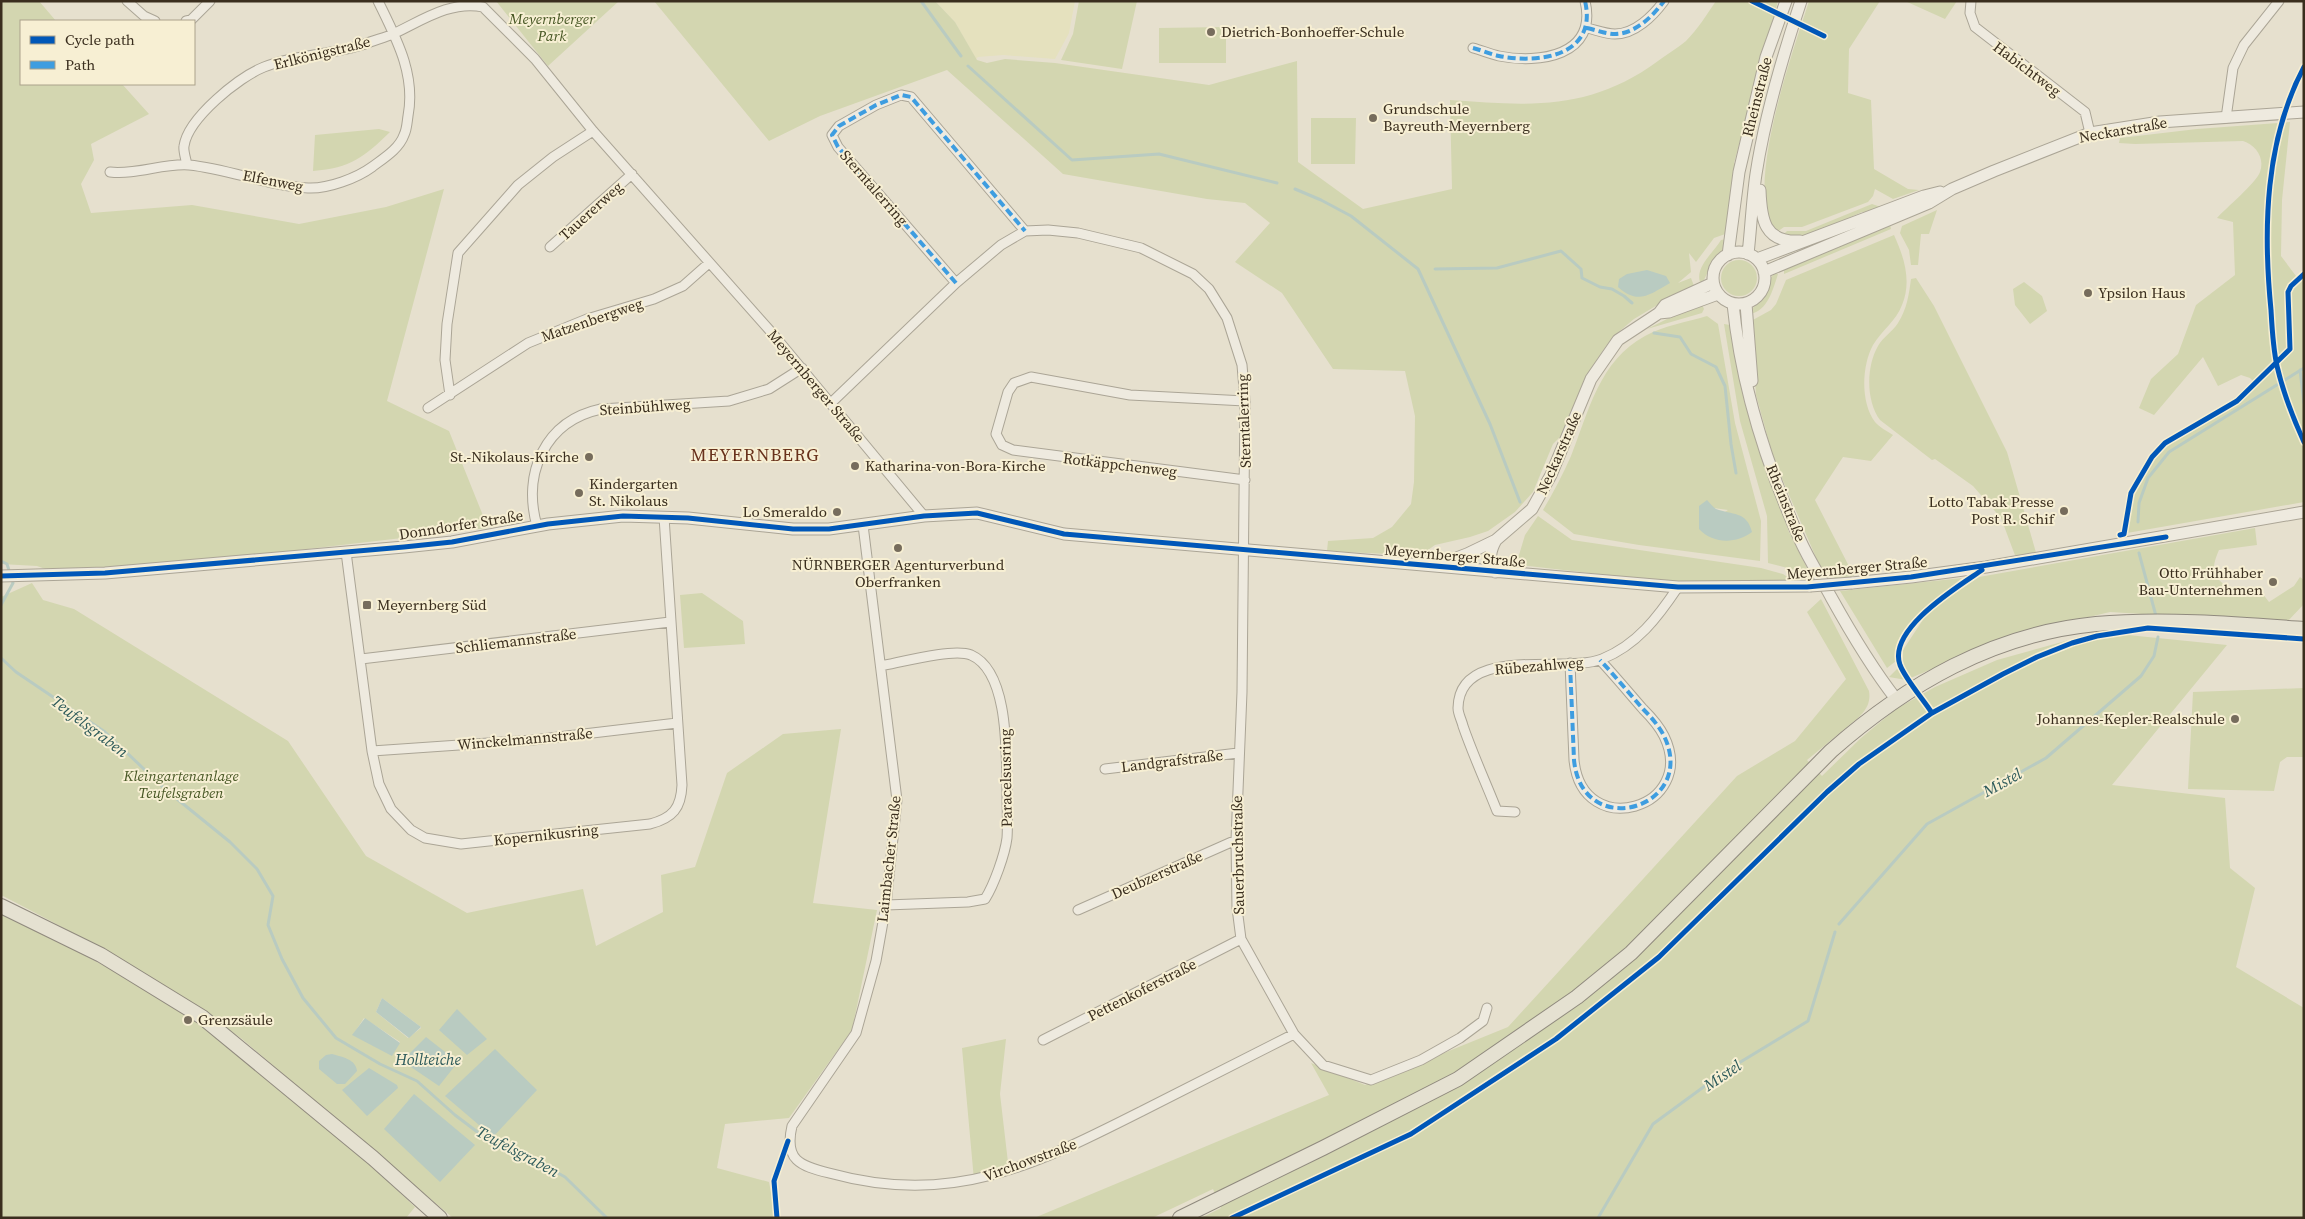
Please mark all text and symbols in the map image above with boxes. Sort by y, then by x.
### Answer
park label: Meyernberger Park [508,8,596,46]
legend [20,20,195,85]
place label: Dietrich-Bonhoeffer-Schule [1221,21,1405,42]
marker: Dietrich-Bonhoeffer-Schule [1205,26,1217,38]
text: Cycle path [65,29,135,50]
street label: Erlkönigstraße [271,30,373,75]
street label: Habichtweg [1989,36,2066,101]
text: Path [65,54,95,75]
street label: Rheinstraße [1736,54,1777,139]
place label: Grundschule Bayreuth-Meyernberg [1383,98,1530,136]
street label: Neckarstraße [2077,111,2169,148]
marker: Grundschule Bayreuth-Meyernberg [1367,112,1379,124]
street label: Sterntalerring [836,145,913,230]
street label: Elfenweg [241,164,305,197]
street label: Tauererweg [554,176,627,245]
place label: Ypsilon Haus [2098,282,2186,303]
marker: Ypsilon Haus [2082,287,2094,299]
street label: Matzenbergweg [538,292,646,347]
street label: Meyernberger Straße [763,325,870,447]
street label: Sterntalerring [1231,373,1256,468]
street label: Steinbühlweg [599,393,691,420]
street label: Neckarstraße [1531,407,1586,498]
district label: MEYERNBERG [690,442,820,467]
place label: St.-Nikolaus-Kirche [450,446,579,467]
street label: Rotkäppchenweg [1062,447,1178,482]
marker: St.-Nikolaus-Kirche [583,451,595,463]
place label: Katharina-von-Bora-Kirche [865,455,1046,476]
marker: Katharina-von-Bora-Kirche [849,460,861,472]
street label: Rheinstraße [1761,461,1812,545]
place label: Kindergarten St. Nikolaus [589,473,678,511]
marker: Kindergarten St. Nikolaus [573,487,585,499]
place label: Lotto Tabak Presse Post R. Schif [1928,491,2056,529]
place label: Lo Smeraldo [742,501,827,522]
street label: Donndorfer Straße [397,504,525,545]
marker: Lotto Tabak Presse Post R. Schif [2058,505,2070,517]
marker: Lo Smeraldo [831,506,843,518]
street label: Meyernberger Straße [1384,539,1527,572]
marker: NÜRNBERGER Agenturverbund Oberfranken [892,542,904,554]
street label: Meyernberger Straße [1786,551,1929,584]
place label: NÜRNBERGER Agenturverbund Oberfranken [792,554,1005,592]
place label: Otto Frühhaber Bau-Unternehmen [2138,562,2264,600]
marker: Otto Frühhaber Bau-Unternehmen [2267,576,2279,588]
place label: Meyernberg Süd [377,594,487,615]
marker: Meyernberg Süd [361,599,373,611]
street label: Schliemannstraße [454,623,578,658]
street label: Rübezahlweg [1494,651,1584,680]
water label: Teufelsgraben [47,690,133,762]
place label: Johannes-Kepler-Realschule [2036,708,2225,729]
marker: Johannes-Kepler-Realschule [2229,713,2241,725]
street label: Winckelmannstraße [456,722,594,755]
street label: Paracelsusring [994,728,1017,828]
street label: Landgrafstraße [1120,744,1224,777]
water label: Mistel [1978,762,2026,802]
park label: Kleingartenanlage Teufelsgraben [122,765,239,803]
street label: Laimbacher Straße [871,794,906,923]
street label: Sauerbruchstraße [1226,795,1249,915]
street label: Kopernikusring [493,819,600,850]
street label: Deubzerstraße [1108,845,1206,904]
street label: Pettenkoferstraße [1084,953,1200,1026]
place label: Grenzsäule [198,1009,273,1030]
marker: Grenzsäule [182,1014,194,1026]
water label: Hollteiche [394,1048,462,1070]
water label: Mistel [1698,1054,1746,1096]
water label: Teufelsgraben [473,1120,563,1182]
street label: Virchowstraße [980,1133,1080,1186]

